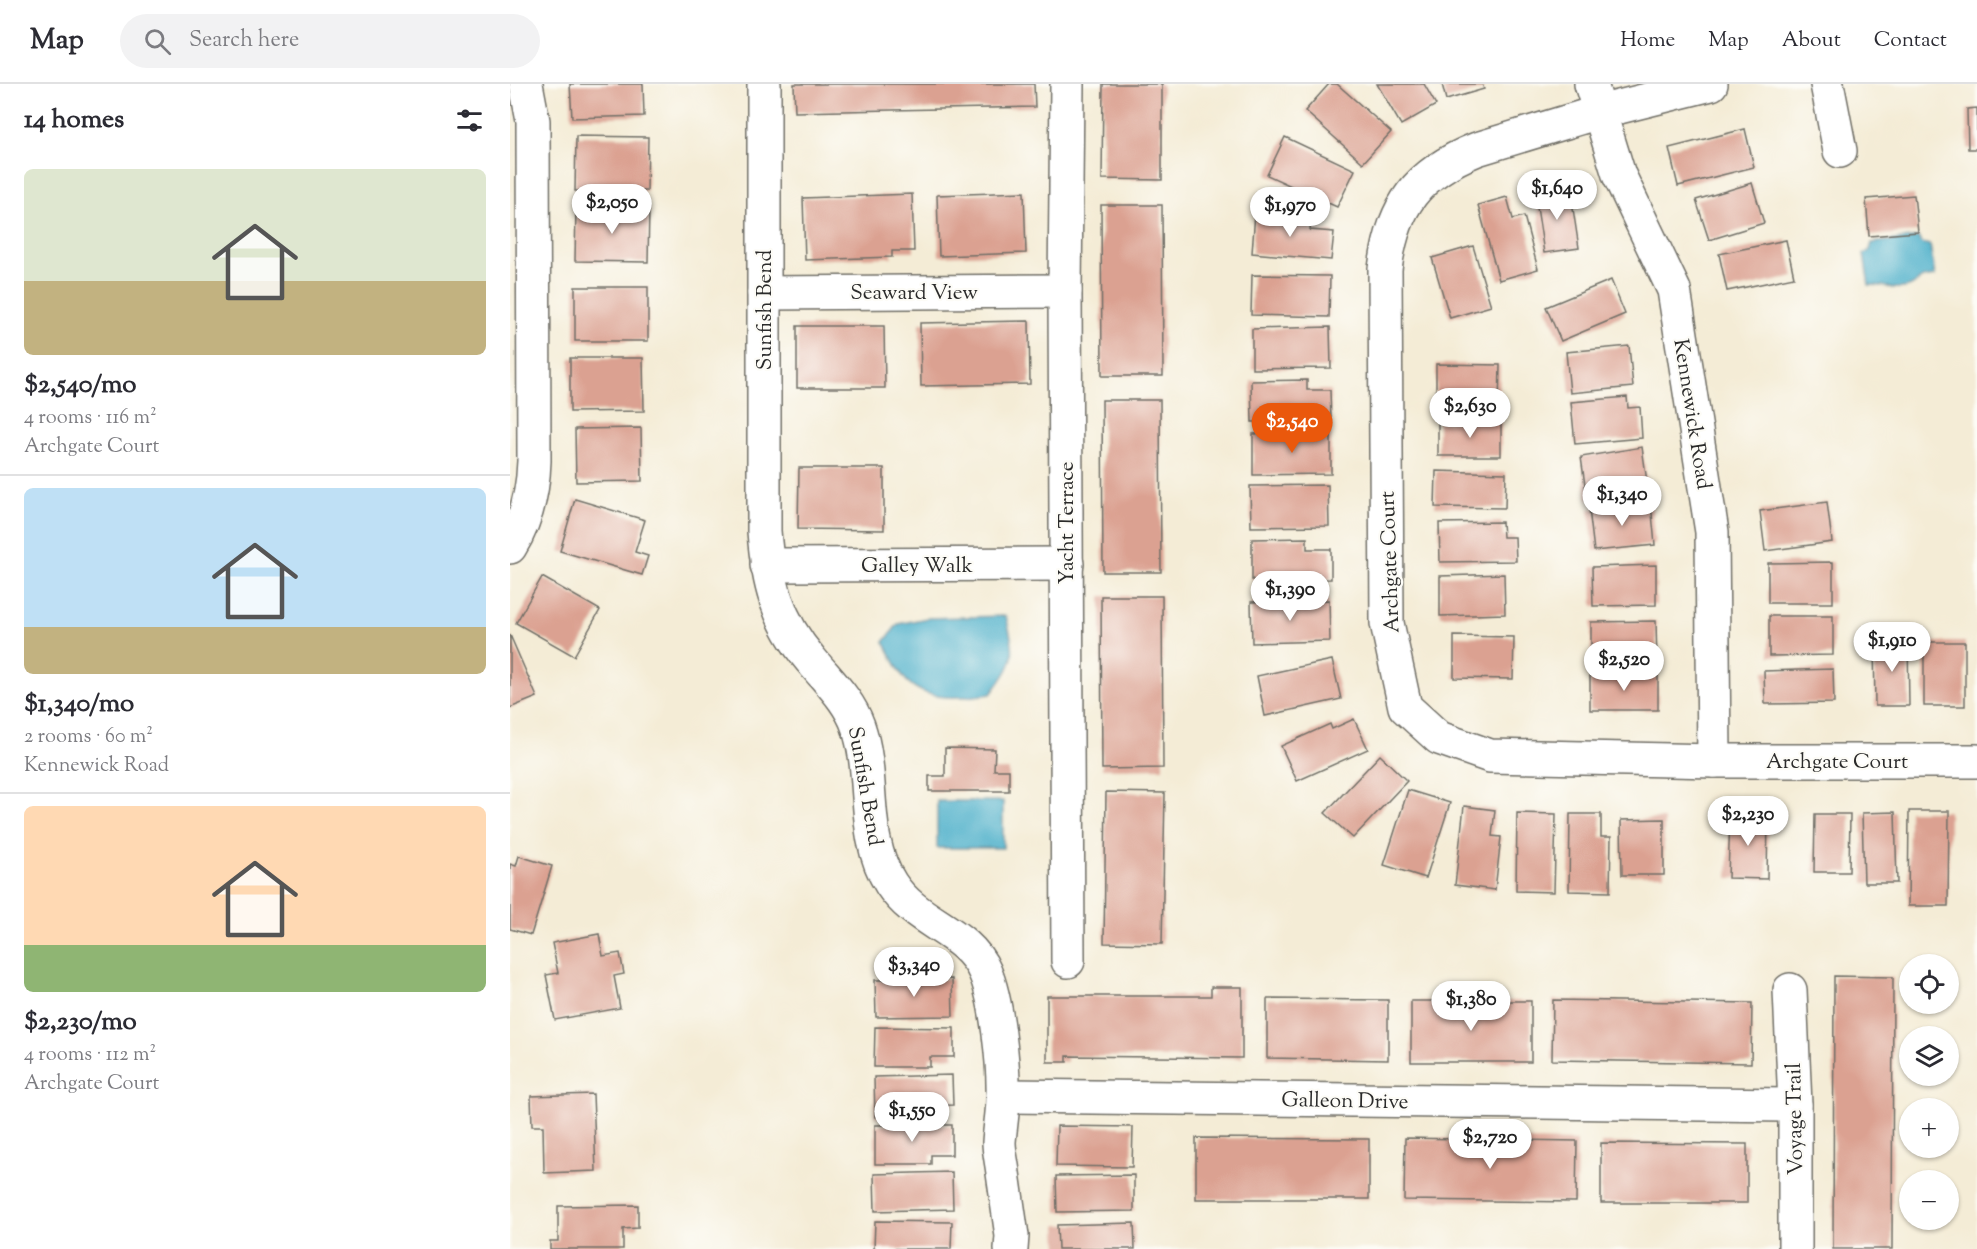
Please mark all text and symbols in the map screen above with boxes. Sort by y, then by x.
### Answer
search box [120,14,540,68]
text: Map [30,21,84,61]
icon: search [141,25,174,58]
text: Search here [189,25,299,57]
text: Home [1620,26,1675,56]
text: Map [1708,26,1749,56]
text: About [1782,26,1841,56]
text: Contact [1874,26,1947,56]
text: 14 homes [24,102,124,139]
icon: filters [453,104,486,137]
pin: $1,640 [1508,170,1606,221]
text: $1,640 [1531,175,1583,204]
pin: $2,050 [563,184,661,235]
pin: $1,970 [1241,187,1339,238]
text: $2,050 [586,189,638,218]
text: $1,970 [1264,192,1316,221]
icon: home [201,208,309,316]
street label: Sunfish Bend [751,250,781,370]
street label: Seaward View [850,279,978,309]
street label: Kennewick Road [1664,337,1718,492]
text: $2,540/mo [24,367,137,404]
pin: $2,630 [1421,388,1519,439]
text: $2,630 [1443,393,1497,422]
pin: $2,540 [1243,403,1341,454]
text: 4 rooms · 116 m² [24,404,157,433]
text: $2,540 [1266,408,1318,437]
text: Archgate Court [24,433,159,462]
street label: Yacht Terrace [1053,461,1083,585]
pin: $1,340 [1573,476,1671,527]
text: $1,340 [1596,481,1648,510]
street label: Archgate Court [1374,490,1408,633]
icon: home [201,527,309,635]
street label: Galley Walk [861,552,974,582]
pin: $1,390 [1241,571,1339,622]
text: $1,390 [1265,576,1315,605]
pin: $1,910 [1843,622,1941,673]
text: $1,910 [1868,627,1916,656]
pin: $2,520 [1575,641,1673,692]
text: $2,520 [1598,646,1650,675]
text: $1,340/mo [24,686,134,723]
text: 2 rooms · 60 m² [24,723,153,752]
street label: Sunfish Bend [839,724,889,848]
street label: Archgate Court [1766,748,1908,778]
text: Kennewick Road [24,752,169,781]
pin: $2,230 [1699,796,1797,847]
text: $2,230 [1722,801,1774,830]
icon: home [201,845,309,953]
pin: $3,340 [865,947,963,998]
text: $3,340 [888,952,940,981]
map controls [1899,954,1959,1230]
button: locate [1899,954,1959,1014]
pin: $1,380 [1422,981,1520,1032]
text: $1,380 [1445,986,1497,1015]
text: $2,230/mo [24,1004,137,1041]
button: layers [1899,1026,1959,1086]
text: 4 rooms · 112 m² [24,1041,156,1070]
street label: Voyage Trail [1780,1062,1812,1175]
text: Archgate Court [24,1070,159,1099]
street label: Galleon Drive [1281,1086,1409,1118]
pin: $1,550 [863,1092,961,1143]
text: $1,550 [888,1097,936,1126]
button: + [1899,1098,1959,1158]
pin: $2,720 [1441,1119,1539,1170]
text: $2,720 [1463,1124,1517,1153]
button: − [1899,1170,1959,1230]

